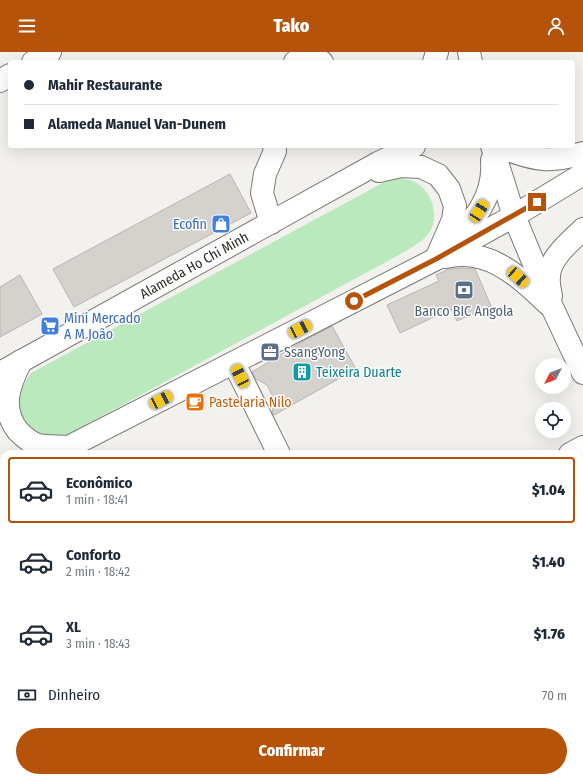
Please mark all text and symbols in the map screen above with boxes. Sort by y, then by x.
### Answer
icon: menu [16,15,38,37]
text: Tako [274,15,309,37]
icon: person [545,15,567,37]
text: Mahir Restaurante [48,76,162,94]
text: Alameda Manuel Van-Dunem [48,115,226,133]
route end [528,193,546,211]
car [467,198,491,224]
shop icon: Ecofin [210,213,232,235]
place label: Ecofin [173,216,207,233]
street label: Alameda Ho Chi Minh [137,229,252,303]
car [505,265,531,289]
bank icon: Banco BIC Angola [453,279,475,301]
route start [345,292,363,310]
place label: Banco BIC Angola [415,303,514,320]
place label: Mini Mercado A M João [64,310,141,343]
supermarket icon: Mini Mercado A M João [39,315,61,337]
car [287,318,313,340]
office icon: SsangYong [259,341,281,363]
place label: SsangYong [284,344,346,361]
north arrow [535,358,571,394]
map controls [535,358,571,438]
building icon: Teixeira Duarte [291,361,313,383]
car [229,363,251,389]
place label: Teixeira Duarte [316,364,402,381]
car [148,389,174,411]
cafe icon: Pastelaria Nilo [184,391,206,413]
place label: Pastelaria Nilo [209,394,292,411]
button: locate [535,402,571,438]
icon: car [18,472,54,508]
text: Econômico [66,474,133,492]
text: $1.04 [532,481,565,499]
text: 1 min · 18:41 [66,492,128,507]
icon: car [18,544,54,580]
text: Conforto [66,546,121,564]
text: $1.40 [532,553,565,571]
text: 2 min · 18:42 [66,564,130,579]
icon: car [18,616,54,652]
text: XL [66,618,81,636]
text: $1.76 [534,625,565,643]
text: 3 min · 18:43 [66,636,130,651]
icon: cash [16,684,38,706]
text: Dinheiro [48,686,100,704]
text: 70 m [542,688,567,703]
button: Confirmar [16,728,567,774]

